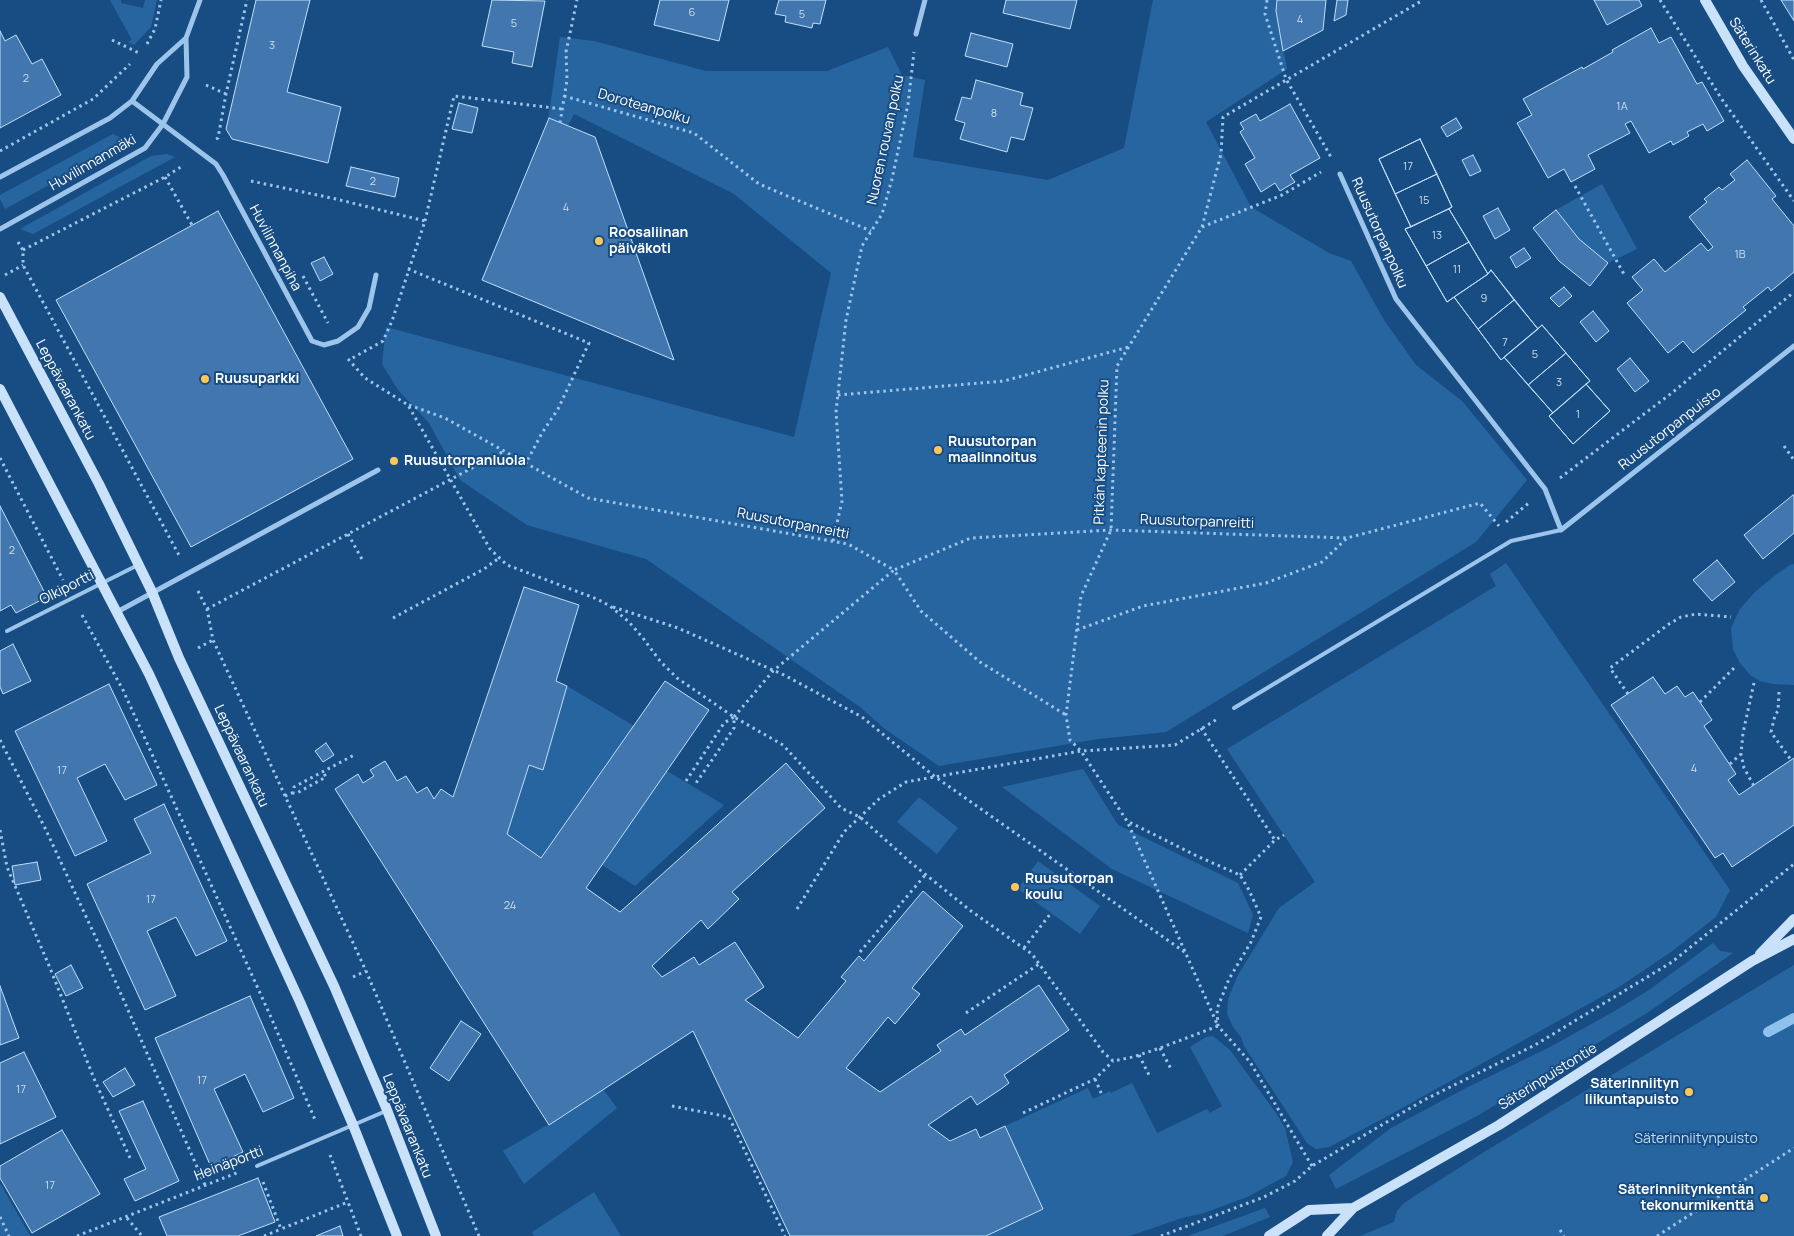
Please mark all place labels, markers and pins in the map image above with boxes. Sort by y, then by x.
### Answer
place label: Roosaliinan päiväkoti [609,225,688,258]
marker: Roosaliinan päiväkoti [593,235,605,247]
place label: Ruusuparkki [215,371,299,387]
marker: Ruusuparkki [199,373,211,385]
place label: Ruusutorpan maalinnoitus [948,434,1037,467]
marker: Ruusutorpan maalinnoitus [932,444,944,456]
place label: Ruusutorpanluola [404,453,526,469]
marker: Ruusutorpanluola [388,455,400,467]
place label: Ruusutorpan koulu [1025,871,1113,904]
marker: Ruusutorpan koulu [1009,881,1021,893]
place label: Säterinniityn liikuntapuisto [1585,1076,1679,1108]
marker: Säterinniityn liikuntapuisto [1683,1086,1695,1098]
place label: Säterinniitynkentän tekonurmikenttä [1618,1182,1754,1214]
marker: Säterinniitynkentän tekonurmikenttä [1758,1192,1770,1204]

